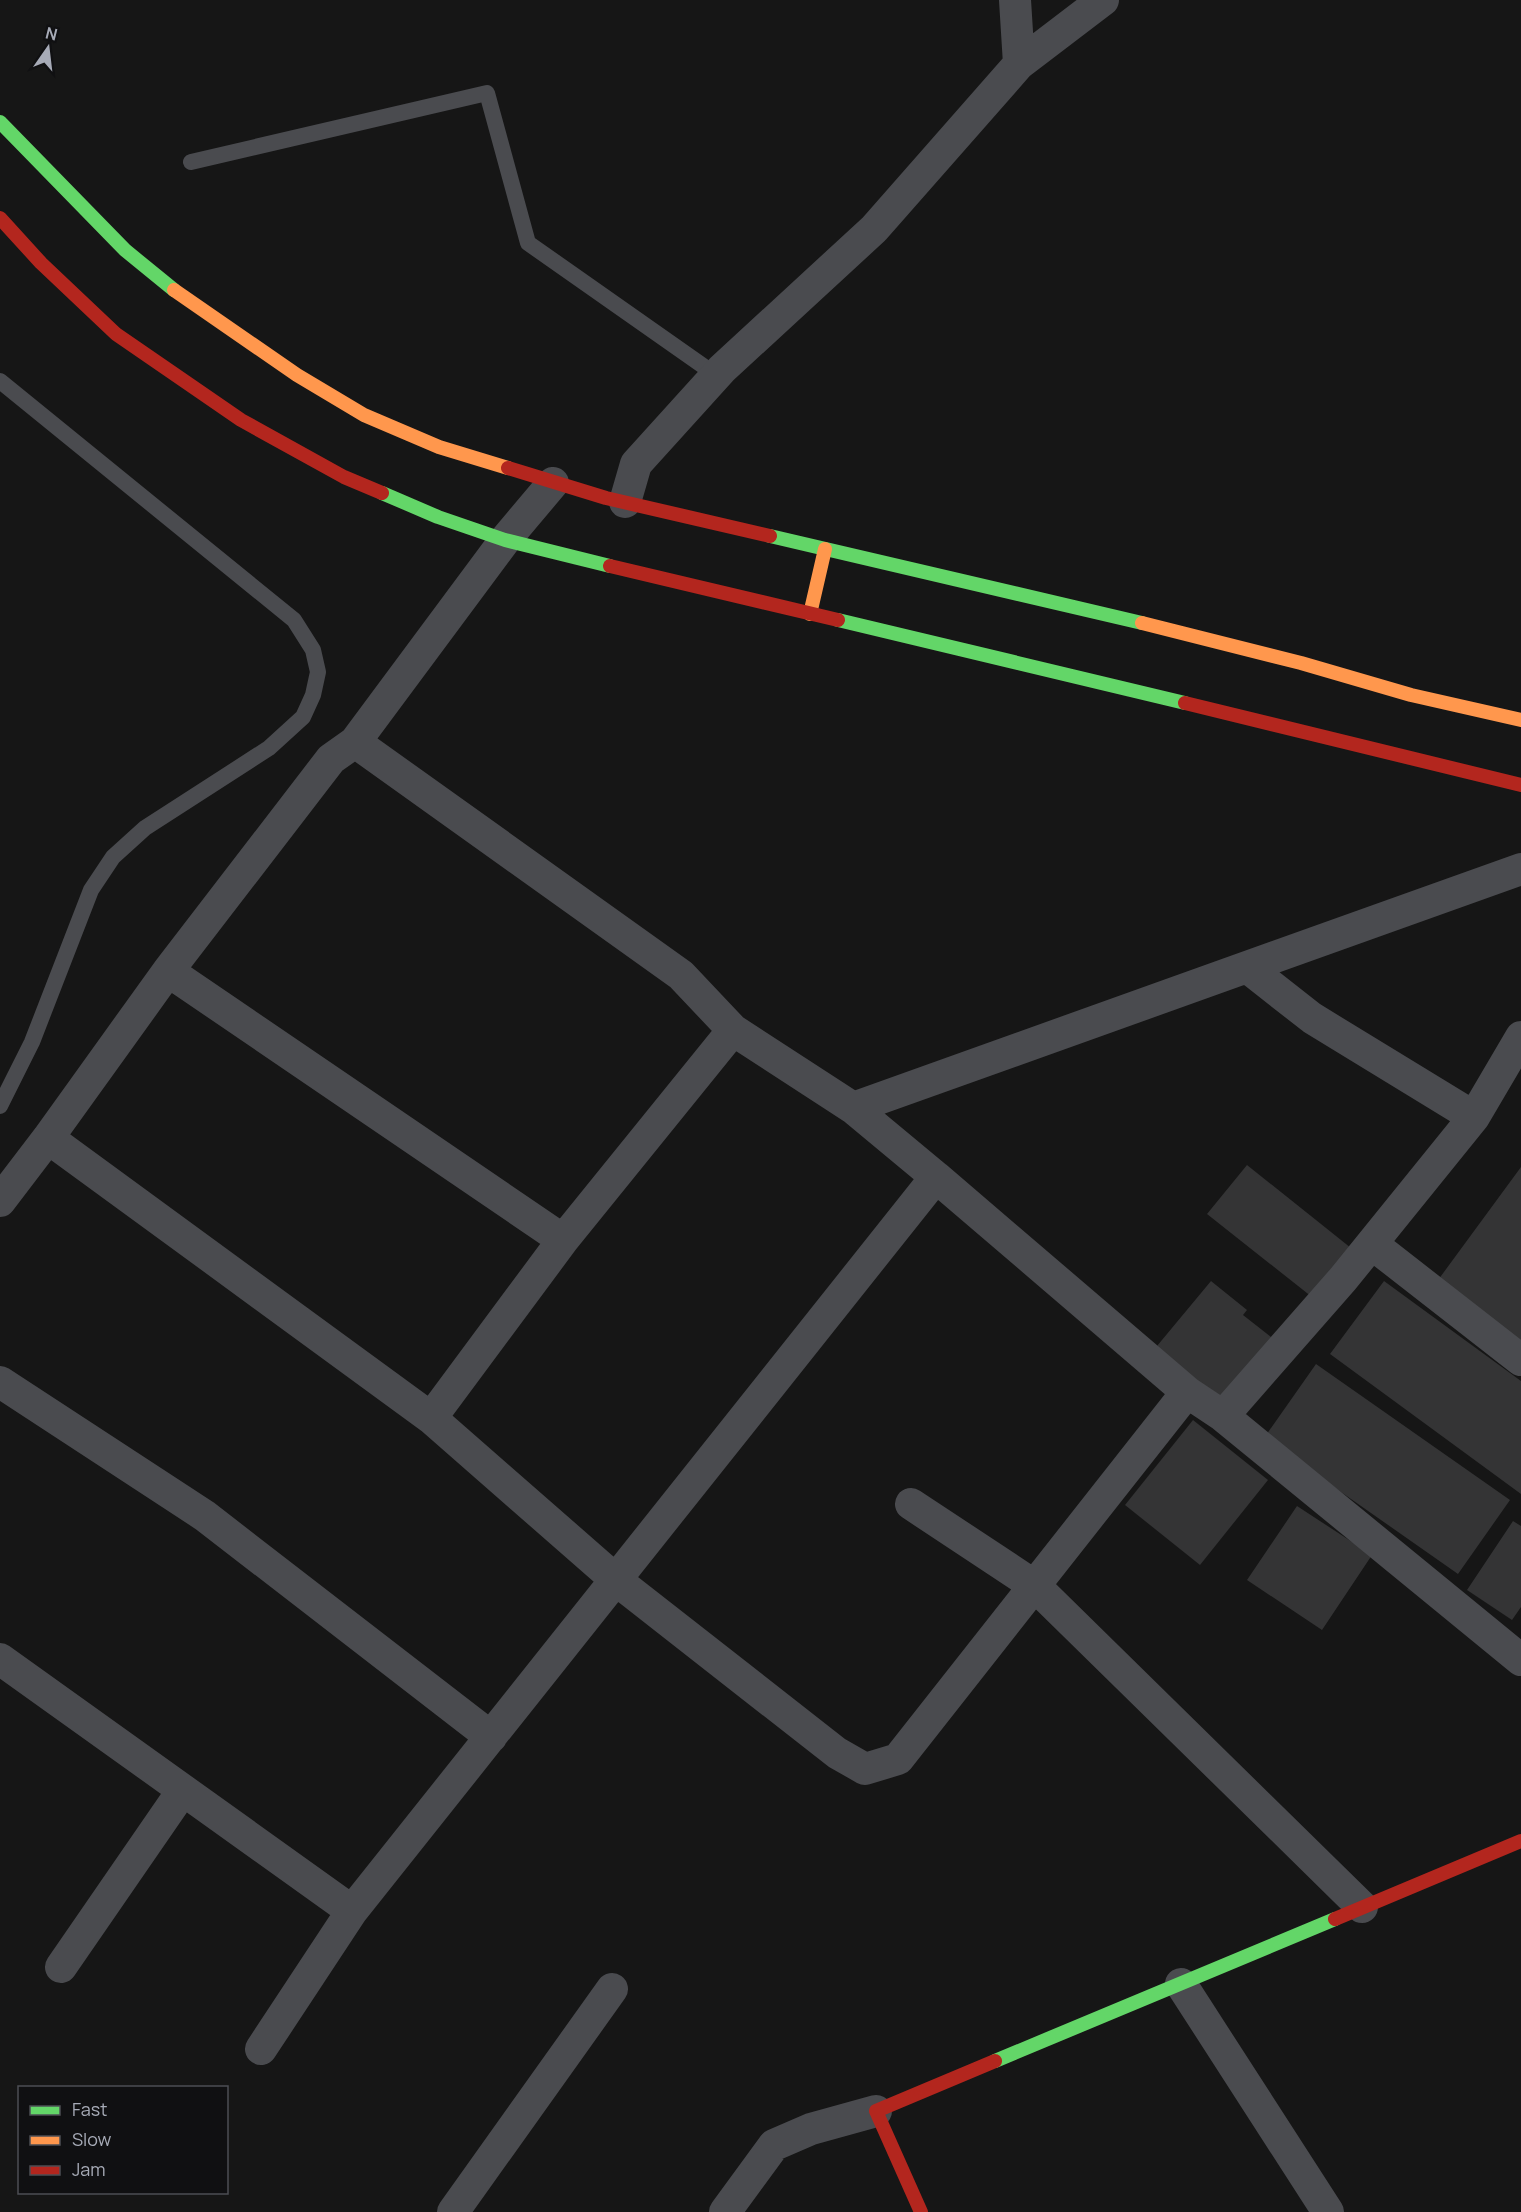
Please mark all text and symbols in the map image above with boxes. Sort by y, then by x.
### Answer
north arrow [18,18,78,78]
text: N [43,21,60,46]
legend [18,2086,228,2194]
text: Fast [72,2097,107,2121]
text: Slow [72,2127,112,2151]
text: Jam [72,2157,106,2181]

